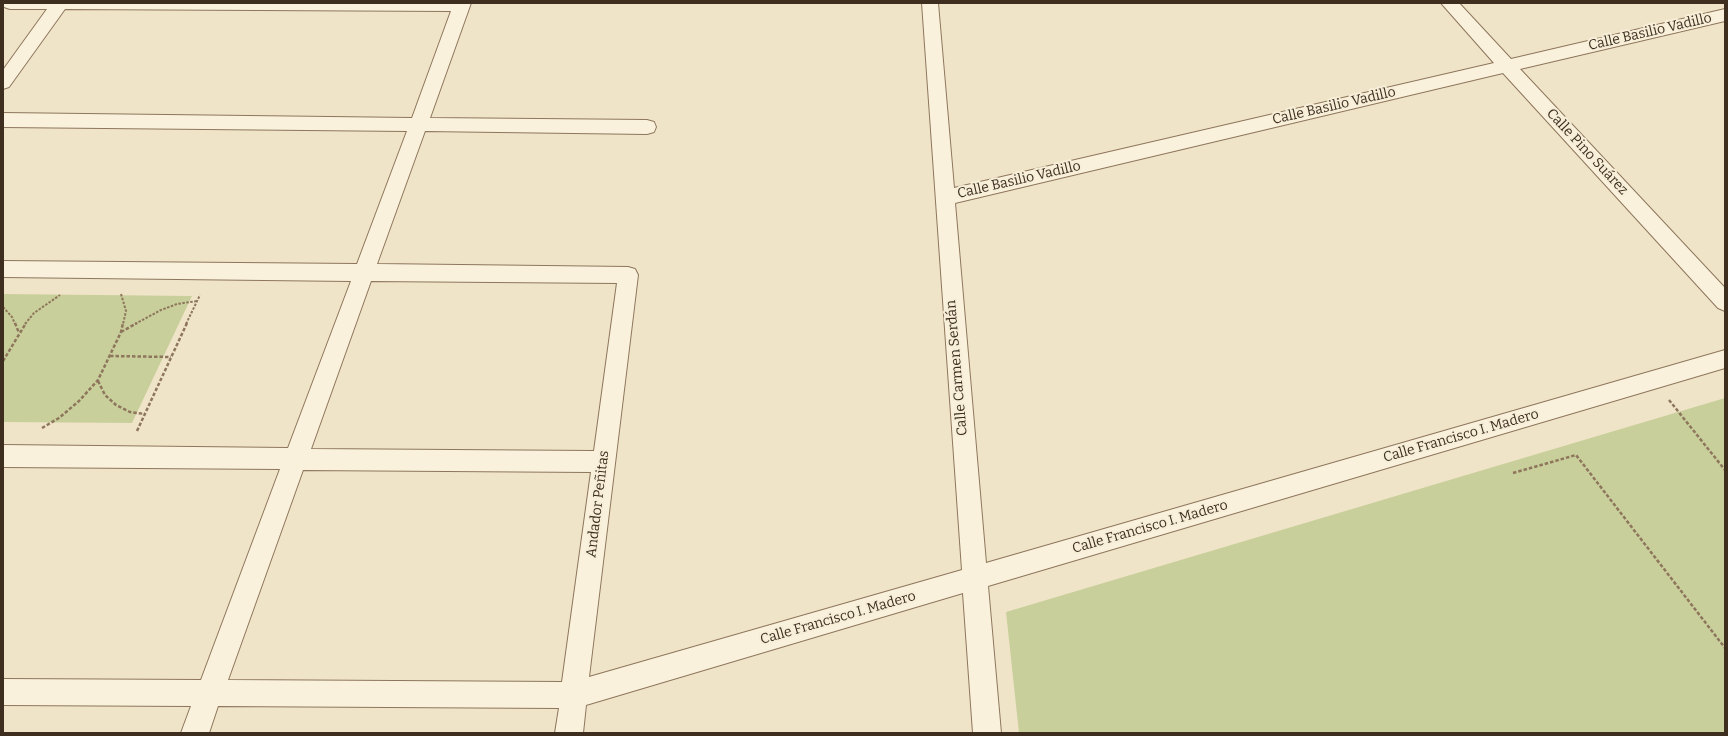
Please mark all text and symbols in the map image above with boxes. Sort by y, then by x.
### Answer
street label: Calle Basilio Vadillo [1587,10,1713,54]
street label: Calle Basilio Vadillo [1271,84,1397,128]
street label: Calle Pino Suárez [1543,105,1631,199]
street label: Calle Basilio Vadillo [956,158,1082,202]
street label: Calle Carmen Serdán [943,299,971,437]
street label: Calle Francisco I. Madero [1381,406,1541,466]
street label: Andador Peñitas [583,450,613,558]
street label: Calle Francisco I. Madero [1070,497,1230,557]
street label: Calle Francisco I. Madero [758,588,918,648]

